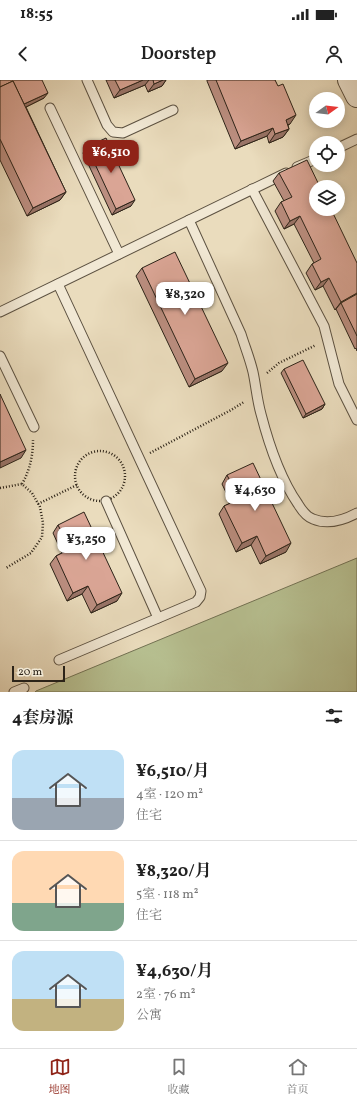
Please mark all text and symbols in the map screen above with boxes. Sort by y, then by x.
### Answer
text: 18:55 [20,4,53,25]
text: Doorstep [141,42,216,67]
icon: back [12,43,34,65]
icon: person [323,43,345,65]
north arrow [309,92,345,128]
map controls [309,92,345,216]
button: locate [309,136,345,172]
pin: ¥6,510 [78,140,144,174]
text: ¥6,510 [92,144,130,162]
button: layers [309,180,345,216]
pin: ¥8,320 [152,282,218,316]
text: ¥8,320 [165,286,205,304]
pin: ¥4,630 [222,478,288,512]
text: ¥4,630 [234,482,276,500]
pin: ¥3,250 [53,527,119,561]
text: ¥3,250 [66,531,106,549]
scale bar [12,664,65,683]
text: 20 m [18,665,42,680]
icon: filters [323,705,345,727]
text: 4套房源 [12,707,73,730]
text: ¥6,510/月 [136,760,210,783]
icon: home [44,766,92,814]
text: 4室 · 120 m² [136,786,203,804]
text: 住宅 [136,807,162,825]
text: ¥8,320/月 [136,860,212,883]
icon: home [44,867,92,915]
text: 5室 · 118 m² [136,886,199,904]
text: 住宅 [136,907,162,925]
text: ¥4,630/月 [136,960,214,983]
icon: home [44,967,92,1015]
text: 2室 · 76 m² [136,986,196,1004]
text: 公寓 [136,1007,162,1025]
tab: 地图 [49,1056,71,1098]
tab: 收藏 [168,1056,190,1098]
tab: 首页 [287,1056,309,1098]

